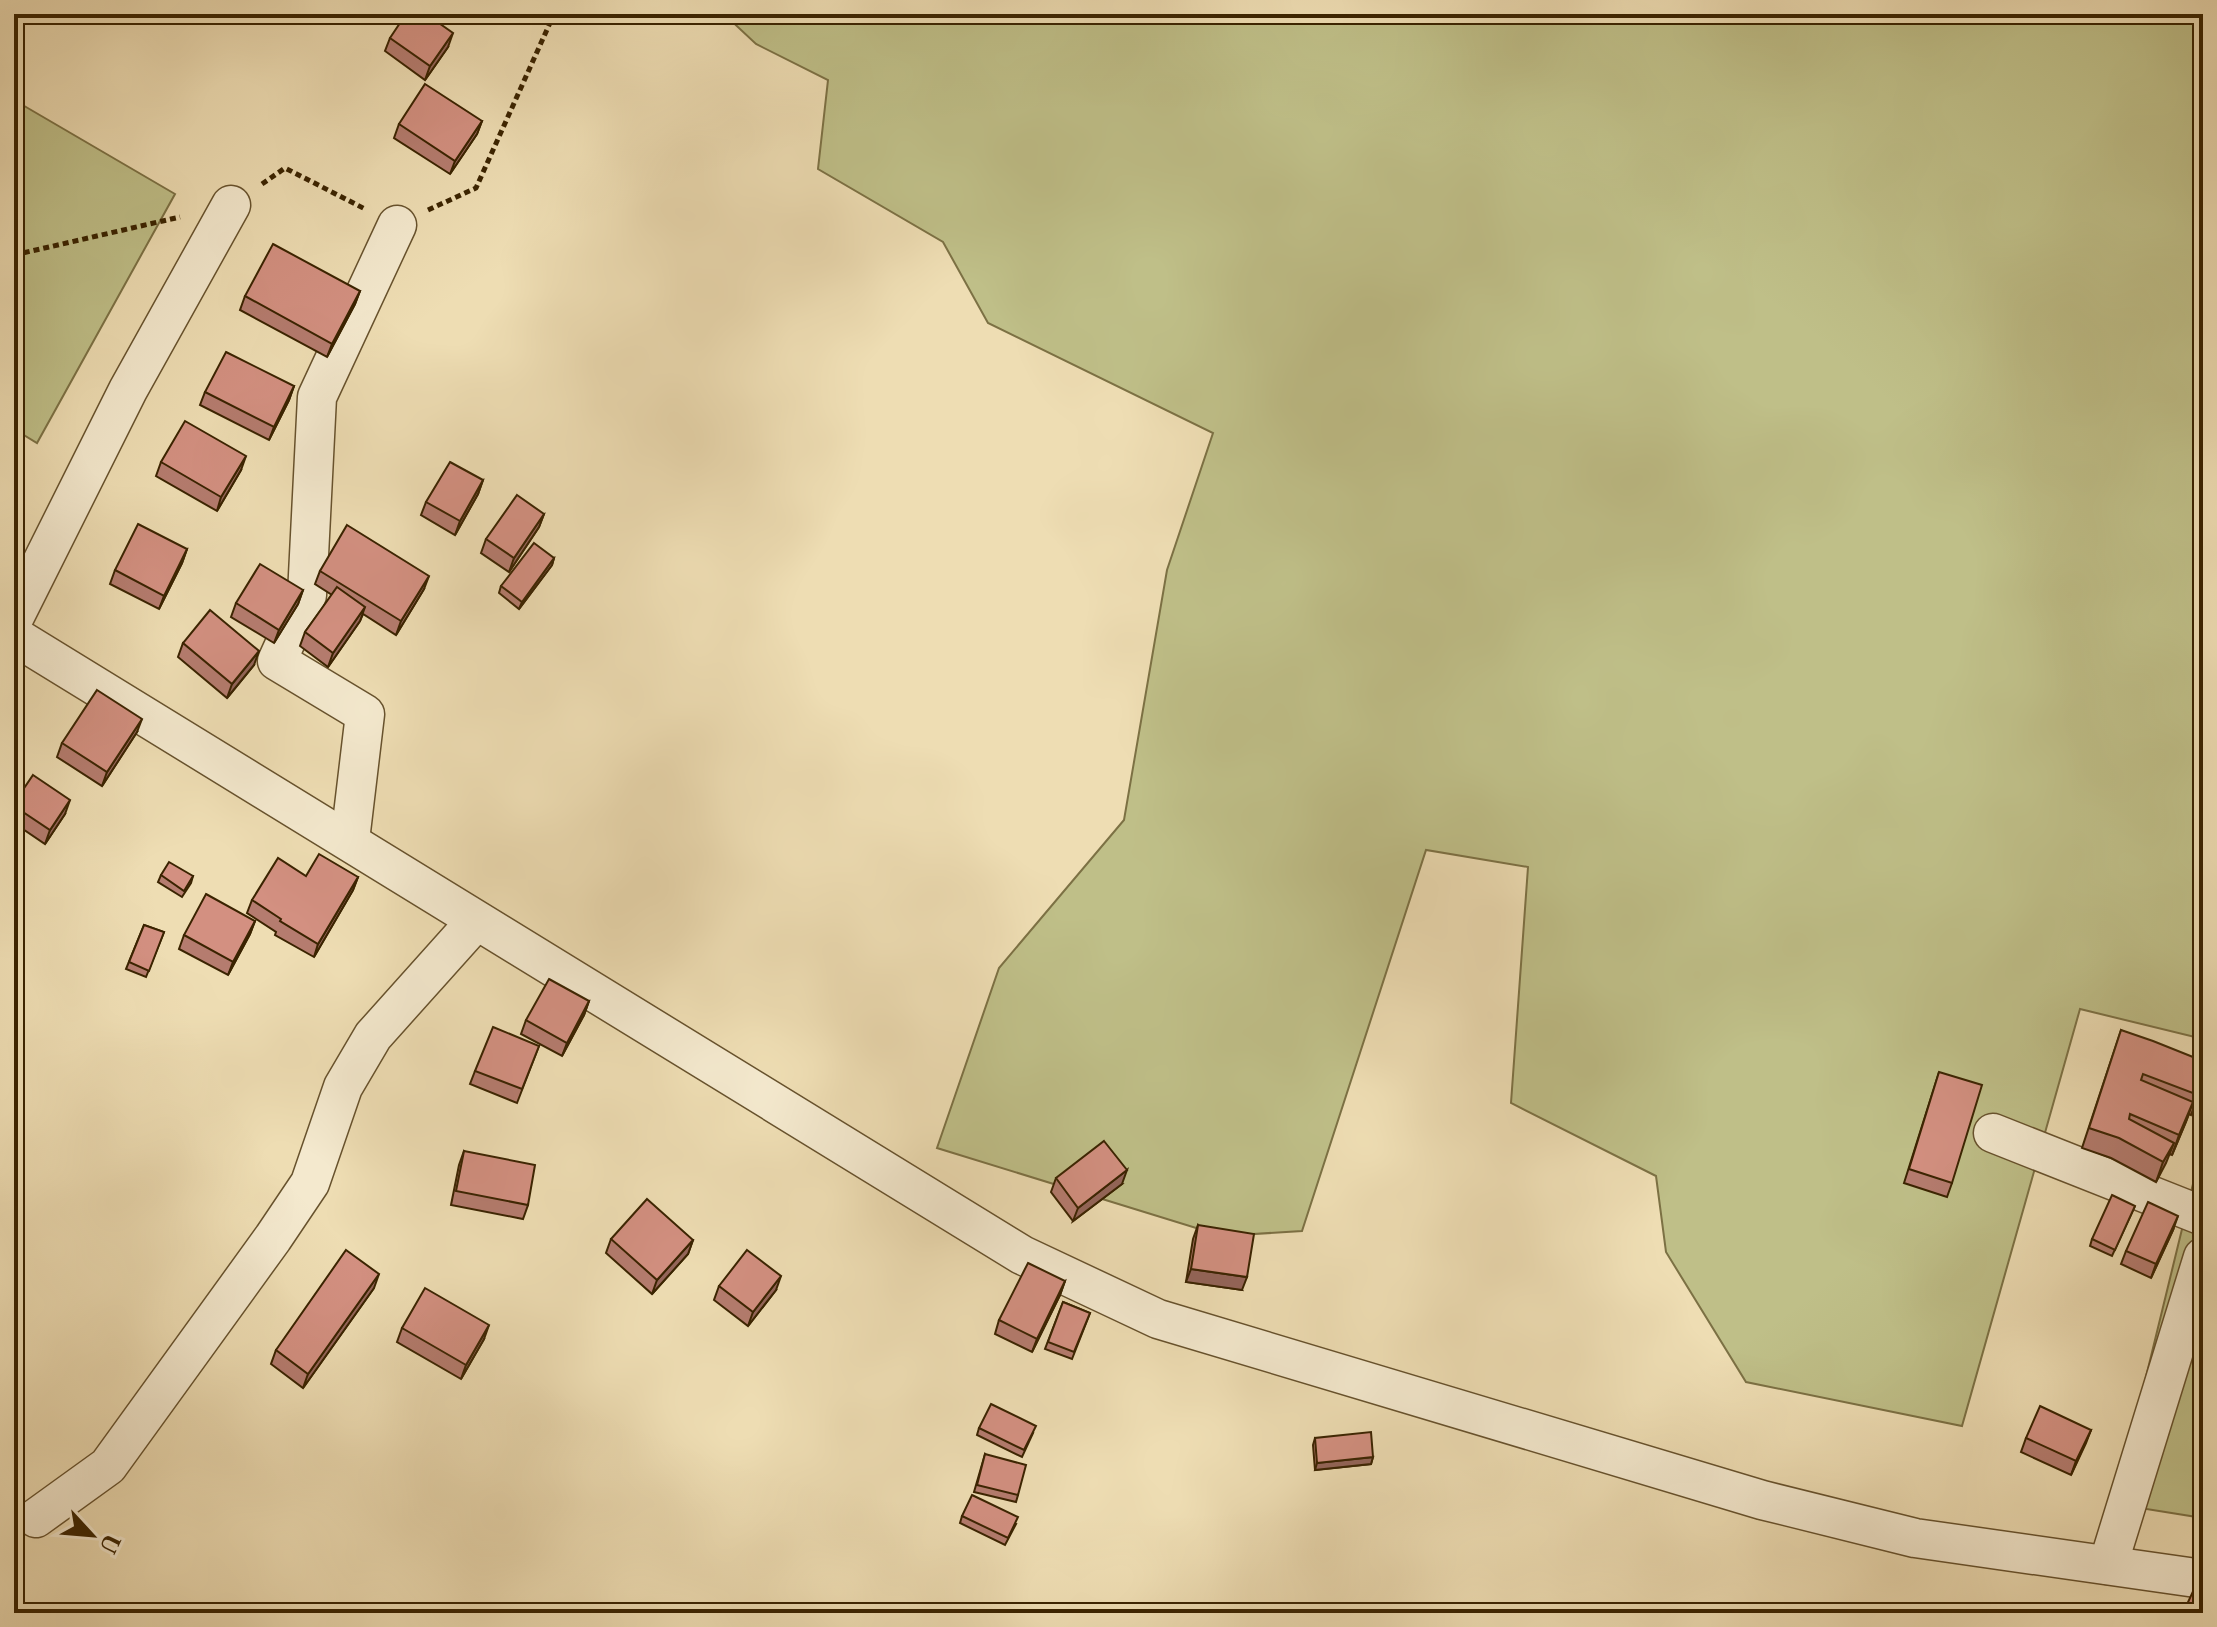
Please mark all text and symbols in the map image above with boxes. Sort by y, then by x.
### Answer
north arrow [52,1495,132,1575]
text: U [93,1530,126,1558]

